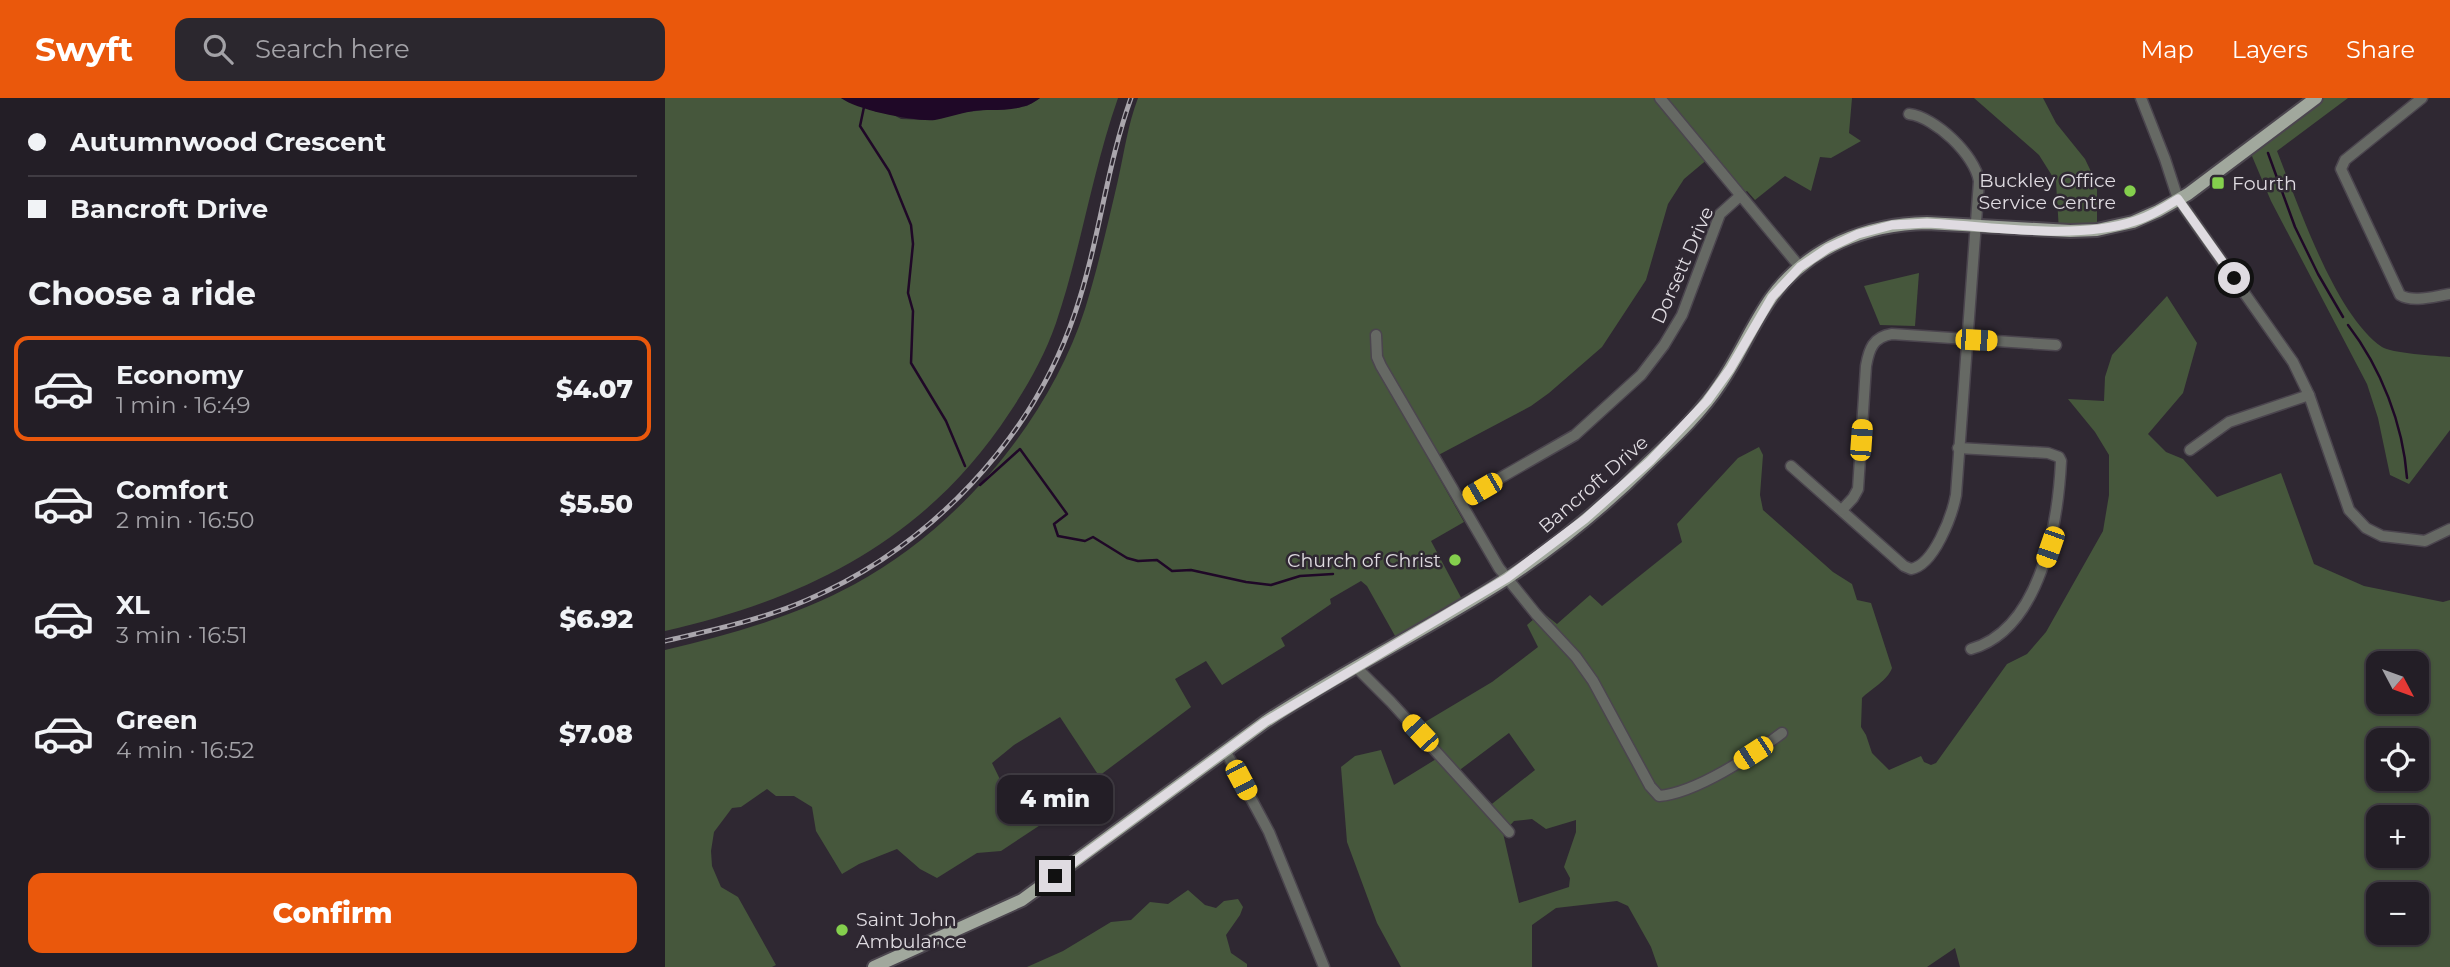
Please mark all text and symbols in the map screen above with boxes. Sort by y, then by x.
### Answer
search box [175,18,665,81]
text: Swyft [35,29,133,69]
icon: search [199,30,237,68]
text: Search here [255,33,410,65]
text: Map [2140,35,2194,64]
text: Layers [2232,35,2308,64]
text: Share [2346,35,2415,64]
text: Autumnwood Crescent [70,126,386,158]
place label: Buckley Office Service Centre [1979,169,2116,214]
place label: Fourth [2232,172,2297,195]
marker: Fourth [2210,175,2226,191]
marker: Buckley Office Service Centre [2122,183,2138,199]
text: Bancroft Drive [70,193,268,225]
street label: Dorsett Drive [1646,203,1719,327]
route start [2218,262,2250,294]
text: Choose a ride [28,274,256,313]
car [1955,328,1998,352]
icon: car [32,357,95,420]
text: Economy [116,359,243,391]
text: $4.07 [556,373,633,405]
text: 1 min · 16:49 [116,391,251,419]
car [1850,418,1873,462]
street label: Bancroft Drive [1534,431,1653,538]
car [1459,469,1506,509]
icon: car [32,472,95,535]
text: Comfort [116,474,228,506]
text: $5.50 [559,488,633,520]
text: 2 min · 16:50 [116,506,255,534]
car [2034,524,2067,570]
place label: Church of Christ [1287,549,1441,572]
marker: Church of Christ [1447,552,1463,568]
icon: car [32,587,95,650]
text: XL [116,589,150,621]
text: $6.92 [559,603,633,635]
text: 3 min · 16:51 [116,621,248,649]
north arrow [2366,651,2429,714]
map controls [2366,651,2429,945]
icon: car [32,702,95,765]
text: Green [116,704,198,736]
car [1398,710,1443,756]
text: $7.08 [559,718,633,750]
button: locate [2366,728,2429,791]
car [1730,733,1777,773]
text: 4 min · 16:52 [116,736,254,764]
car [1222,757,1261,803]
callout: 4 min [997,774,1113,824]
text: 4 min [1020,785,1090,813]
button: + [2366,805,2429,868]
route end [1039,860,1071,892]
button: Confirm [28,873,637,953]
button: − [2366,882,2429,945]
place label: Saint John Ambulance [856,908,967,953]
marker: Saint John Ambulance [834,922,850,938]

